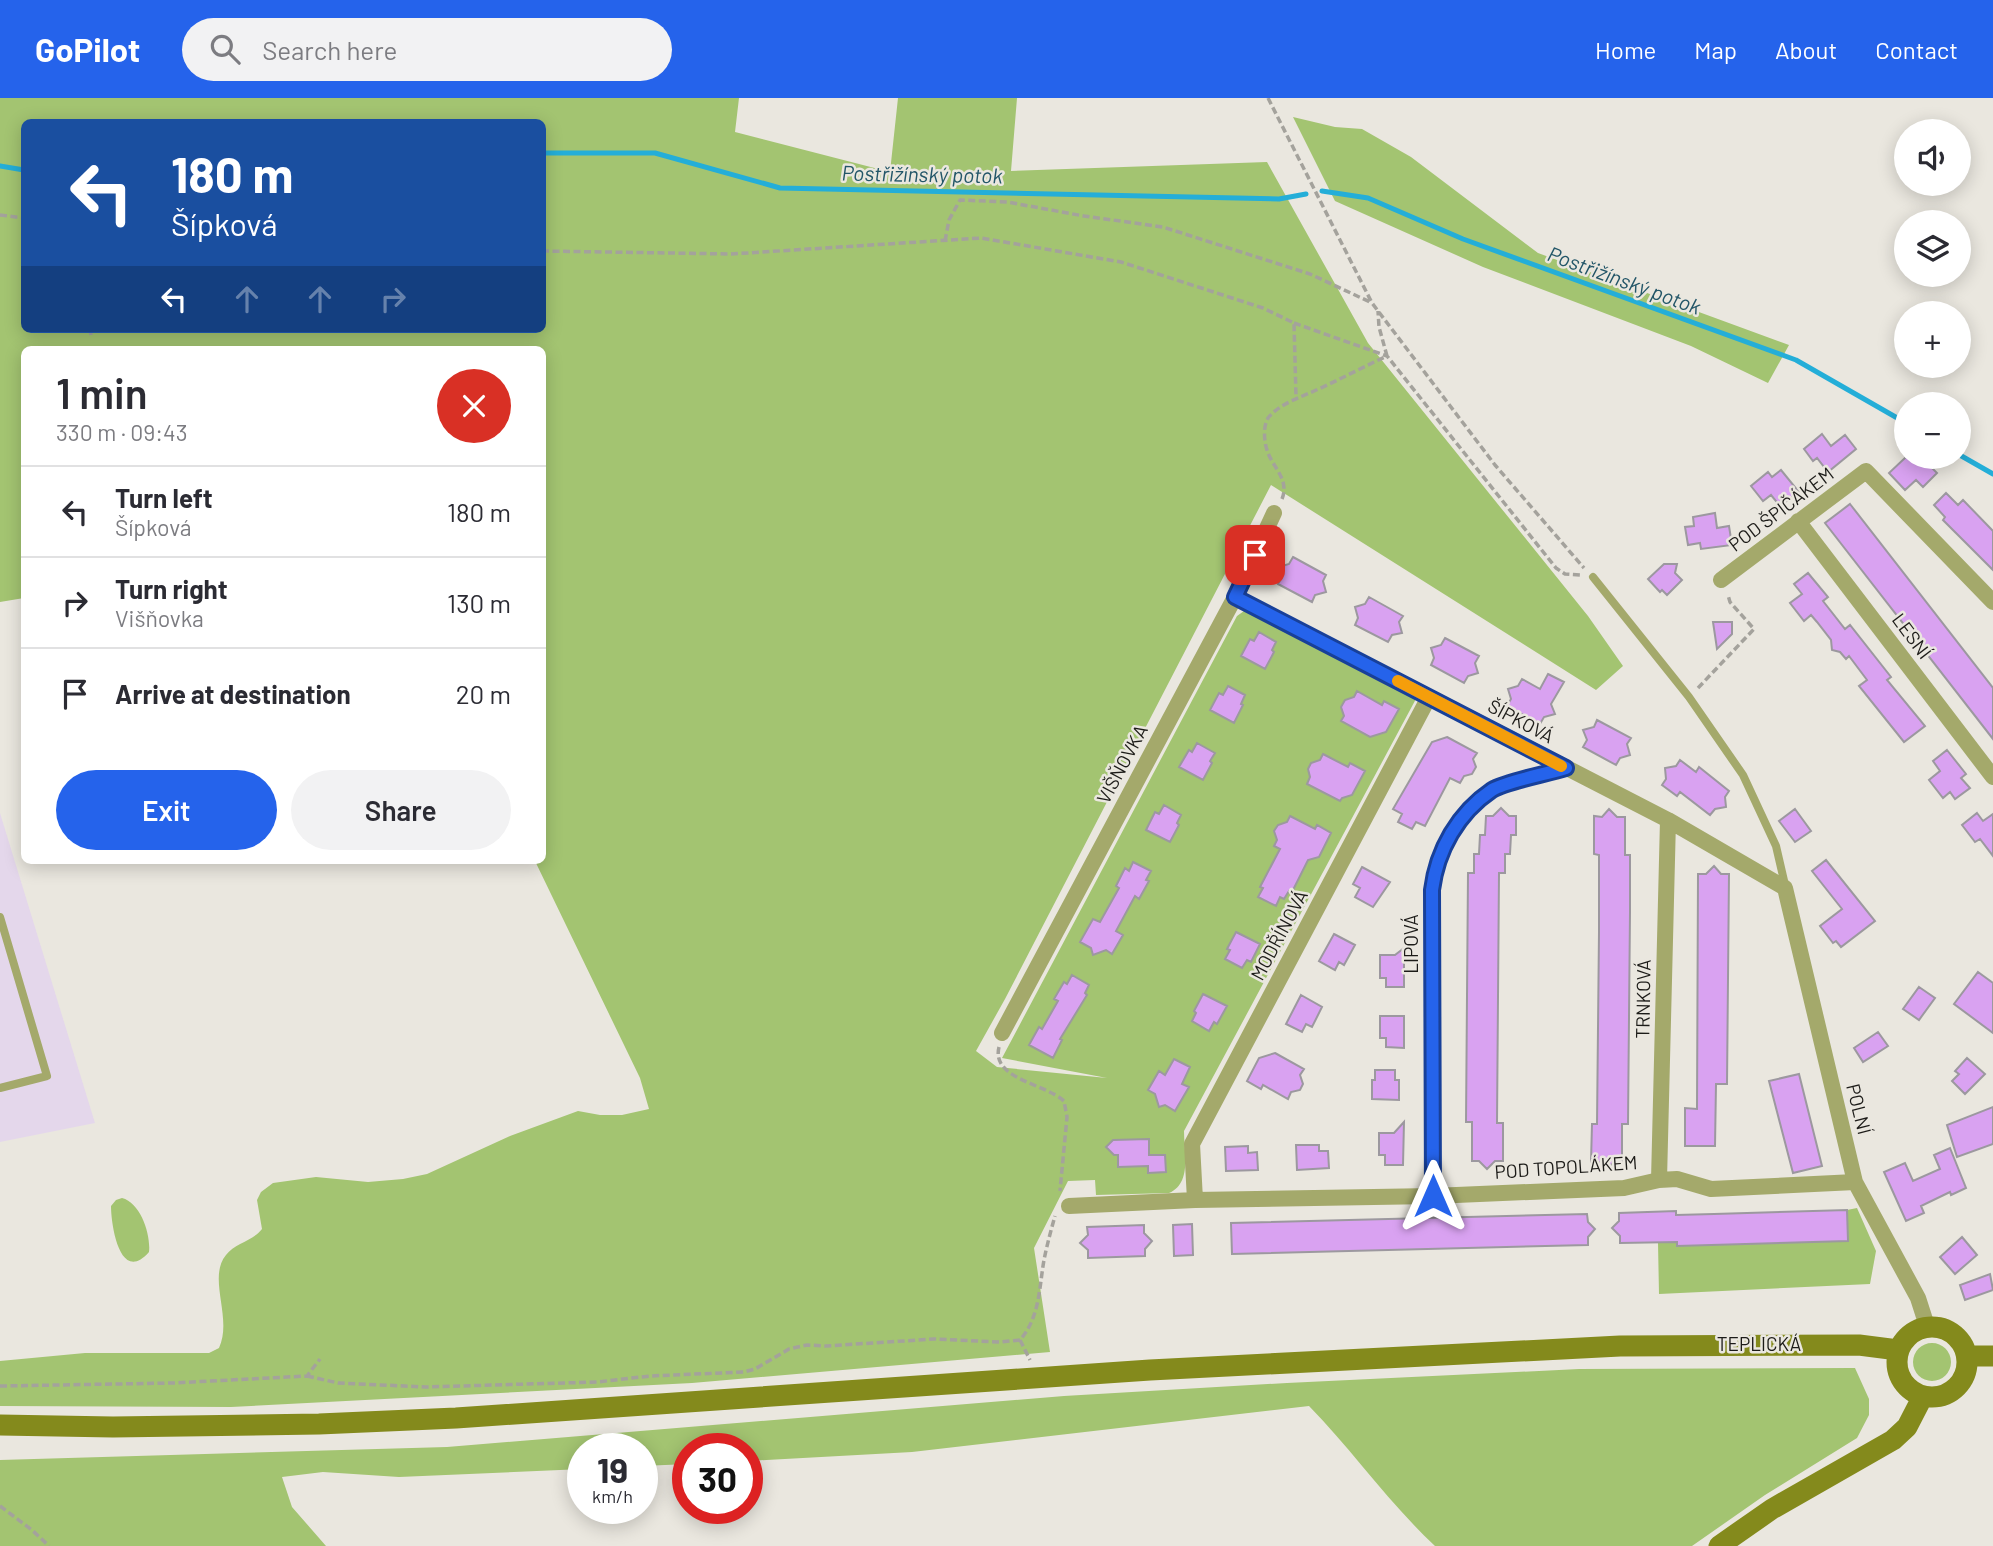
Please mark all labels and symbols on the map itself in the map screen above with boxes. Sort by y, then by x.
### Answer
water label: Postřižínský potok [841,160,1003,187]
water label: Postřižínský potok [1545,240,1705,319]
street label: POD ŠPIČÁKEM [1724,462,1838,556]
pin [1225,525,1285,585]
street label: LESNÍ [1888,608,1937,663]
street label: ŠÍPKOVÁ [1484,694,1558,747]
street label: VIŠŇOVKA [1091,720,1152,807]
street label: MODŘÍNOVÁ [1245,886,1312,984]
street label: LIPOVÁ [1399,914,1422,974]
street label: TRNKOVÁ [1630,959,1655,1039]
street label: POLNÍ [1842,1081,1877,1137]
street label: POD TOPOLÁKEM [1494,1150,1638,1183]
position arrow [1396,1159,1470,1233]
street label: TEPLICKÁ [1717,1332,1801,1355]
speed limit sign: 30 [672,1433,763,1524]

